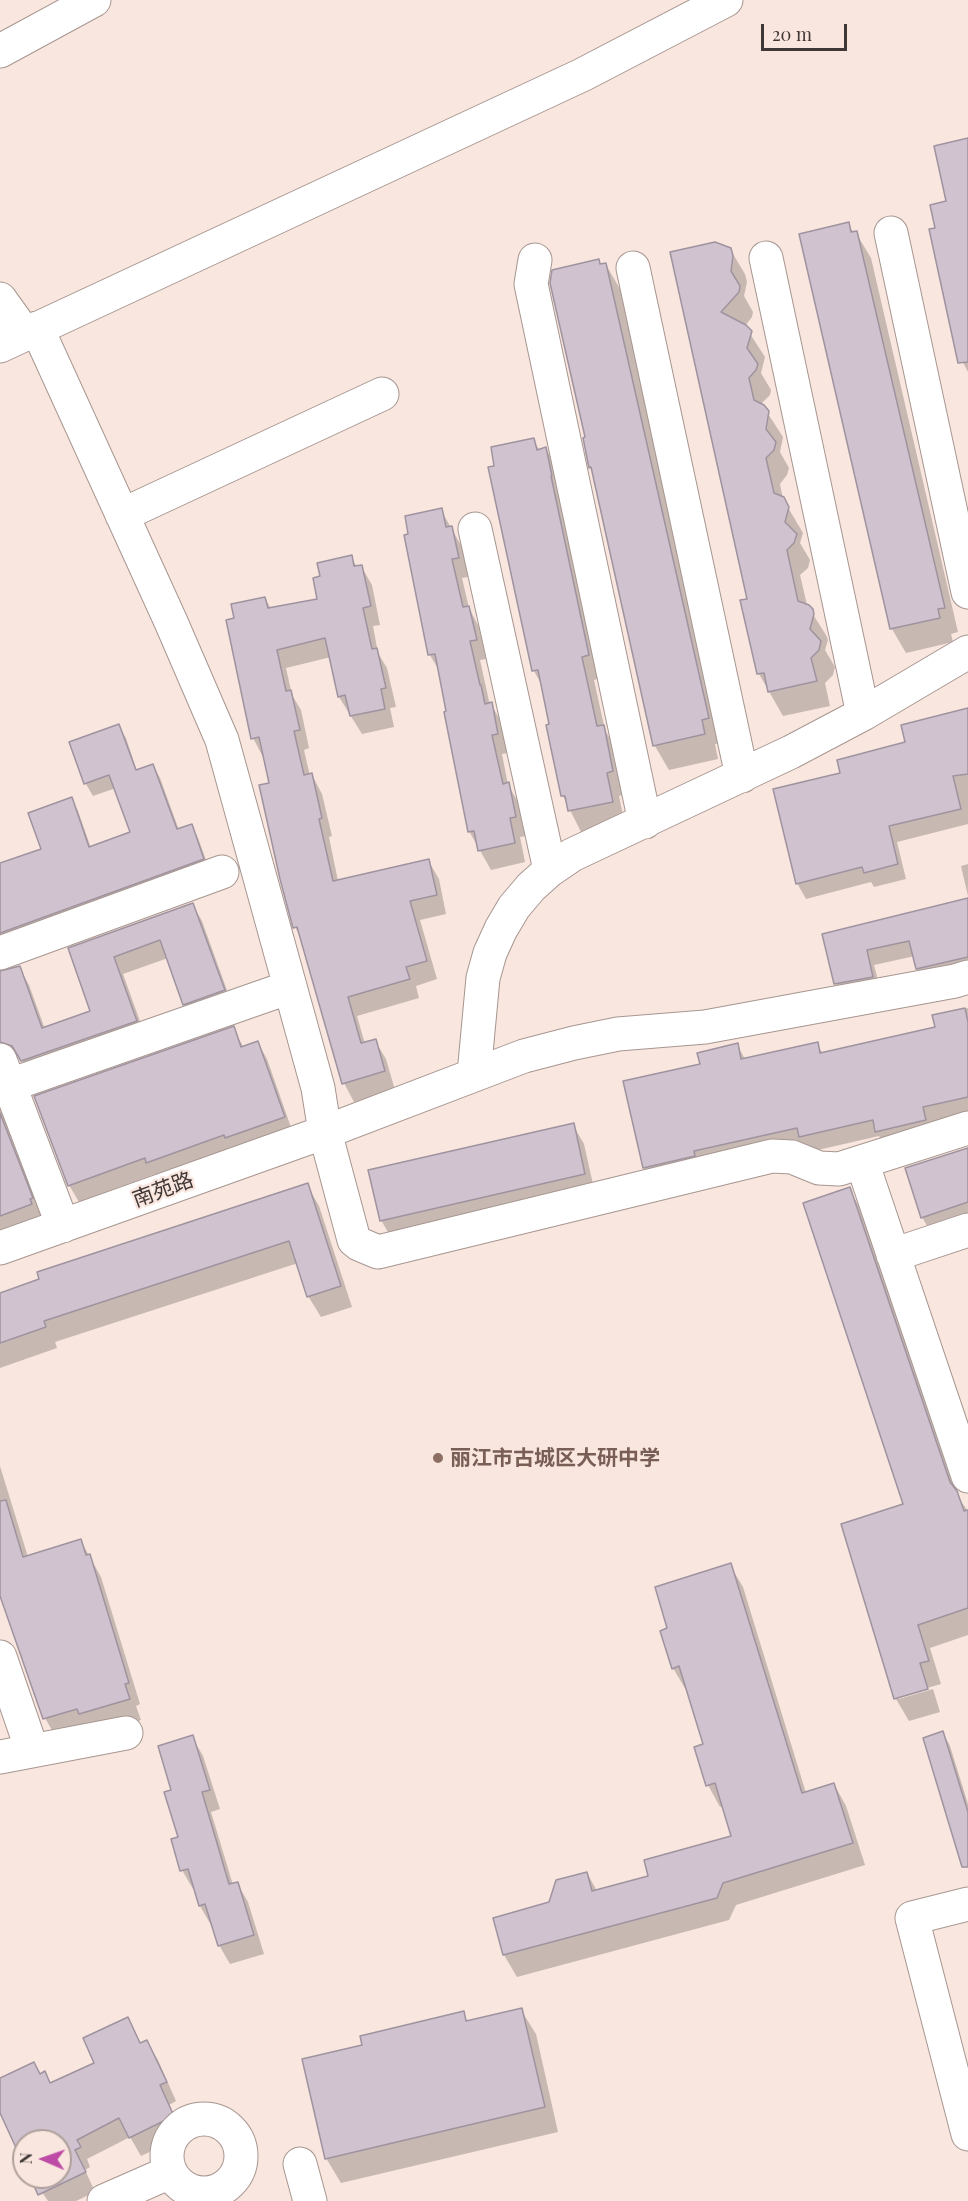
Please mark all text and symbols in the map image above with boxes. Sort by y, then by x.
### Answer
scale bar [764,12,850,50]
text: 20 m [772,22,812,46]
street label: 南苑路 [129,1167,197,1213]
place label: 丽江市古城区大研中学 [450,1445,660,1471]
marker: 丽江市古城区大研中学 [431,1451,445,1465]
north arrow [12,2129,72,2189]
text: N [15,2152,36,2165]

